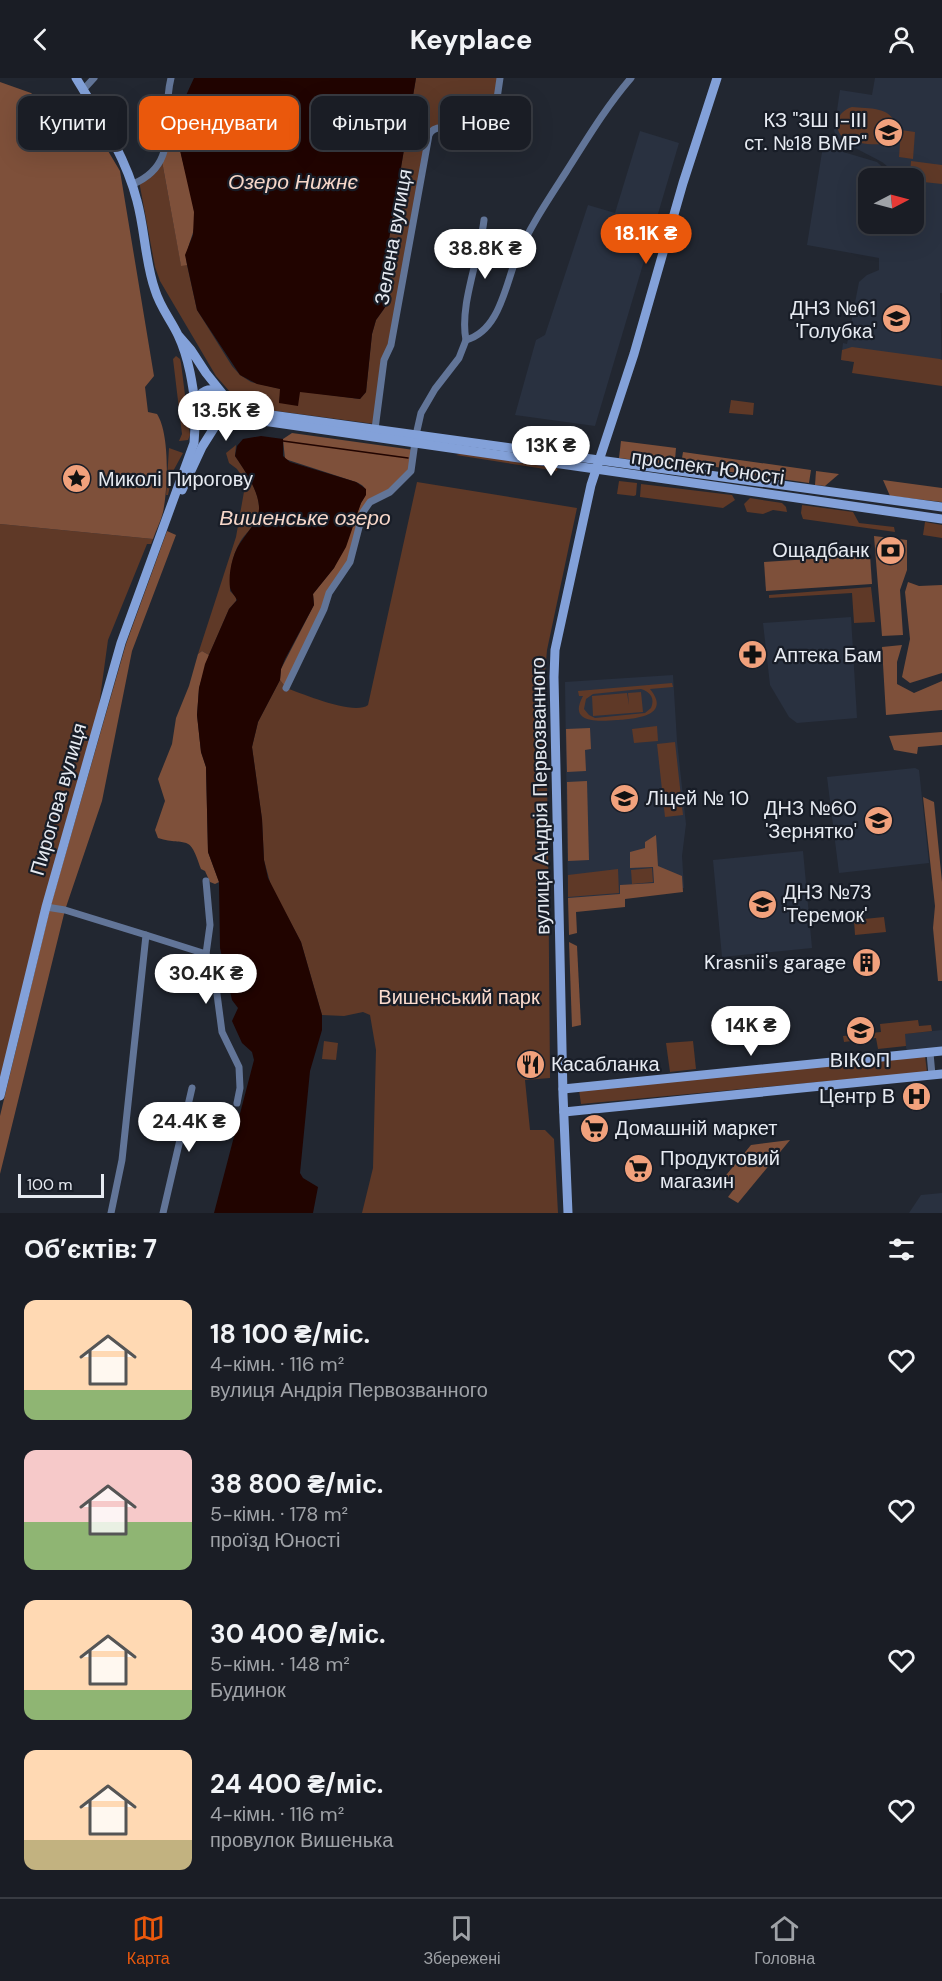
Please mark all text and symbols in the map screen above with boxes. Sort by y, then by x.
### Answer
text: Keyplace [410,22,532,57]
icon: back [24,23,57,56]
icon: person [885,23,918,56]
chip: Купити [18,96,127,150]
chip: Орендувати [139,96,299,150]
chip: Фільтри [311,96,428,150]
chip: Нове [440,96,531,150]
place label: КЗ "ЗШ І-ІІІ ст. №18 ВМР" [744,107,867,156]
school or university icon: КЗ "ЗШ І-ІІІ ст. №18 ВМР" [872,116,904,148]
street label: Зелена вулиця [368,167,418,307]
water label: Озеро Нижнє [228,168,359,196]
north arrow [858,168,924,234]
map controls [858,168,924,234]
pin: 18.1K ₴ [591,214,701,265]
text: 18.1K ₴ [615,220,677,246]
pin: 38.8K ₴ [430,229,540,280]
text: 38.8K ₴ [448,235,522,261]
place label: ДНЗ №61 'Голубка' [790,295,876,344]
school or university icon: ДНЗ №61 'Голубка' [881,303,913,335]
pin: 13.5K ₴ [171,391,281,442]
text: 13.5K ₴ [192,397,260,423]
pin: 13K ₴ [509,426,593,477]
text: 13K ₴ [526,432,576,458]
street label: проспект Юності [630,443,786,491]
place icon: Миколі Пирогову [61,463,93,495]
place label: Миколі Пирогову [98,466,253,492]
water label: Вишенське озеро [219,504,391,532]
bank icon: Ощадбанк [874,534,906,566]
place label: Ощадбанк [772,537,869,563]
pharmacy icon: Аптека Бам [737,639,769,671]
place label: Аптека Бам [774,642,882,668]
street label: вулиця Андрія Первозванного [525,657,555,935]
street label: Пирогова вулиця [24,720,92,878]
school or university icon: Ліцей № 10 [609,782,641,814]
place label: Ліцей № 10 [646,785,749,811]
place label: ДНЗ №60 'Зернятко' [764,795,857,844]
school or university icon: ДНЗ №60 'Зернятко' [862,804,894,836]
place label: ДНЗ №73 'Теремок' [783,879,872,928]
school or university icon: ДНЗ №73 'Теремок' [746,888,778,920]
building icon: Krasnii's garage [851,946,883,978]
place label: Krasnii's garage [704,949,846,975]
pin: 30.4K ₴ [151,954,261,1005]
text: 30.4K ₴ [169,960,243,986]
park label: Вишенський парк [378,984,540,1010]
pin: 14K ₴ [709,1006,793,1057]
text: 14K ₴ [725,1012,777,1038]
school or university icon: ВІКОП [844,1014,876,1046]
place label: ВІКОП [830,1047,890,1073]
restaurant icon: Касабланка [514,1048,546,1080]
place label: Касабланка [551,1051,660,1077]
hospital icon: Центр В [900,1080,932,1112]
place label: Центр В [819,1083,895,1109]
pin: 24.4K ₴ [134,1102,244,1153]
text: 24.4K ₴ [152,1108,226,1134]
supermarket icon: Домашній маркет [578,1112,610,1144]
place label: Домашній маркет [615,1115,777,1141]
place label: Продуктовий магазин [660,1145,780,1194]
supermarket icon: Продуктовий магазин [623,1153,655,1185]
scale bar [18,1171,104,1198]
text: 100 m [27,1174,72,1195]
text: Об’єктів: 7 [24,1232,157,1266]
icon: filters [885,1233,918,1266]
text: 18 100 ₴/міс. [210,1317,370,1351]
icon: home [72,1324,144,1396]
icon: heart [885,1344,918,1377]
text: 4-кімн. · 116 m² [210,1351,344,1377]
text: вулиця Андрія Первозванного [210,1377,488,1403]
text: 38 800 ₴/міс. [210,1467,383,1501]
icon: home [72,1474,144,1546]
icon: heart [885,1494,918,1527]
text: 5-кімн. · 178 m² [210,1501,348,1527]
text: проїзд Юності [210,1527,340,1553]
text: 30 400 ₴/міс. [210,1617,386,1651]
icon: home [72,1624,144,1696]
icon: heart [885,1644,918,1677]
text: 5-кімн. · 148 m² [210,1651,350,1677]
text: Будинок [210,1677,286,1703]
text: 24 400 ₴/міс. [210,1767,383,1801]
icon: home [72,1774,144,1846]
icon: heart [885,1794,918,1827]
text: 4-кімн. · 116 m² [210,1801,344,1827]
text: провулок Вишенька [210,1827,393,1853]
tab: Карта [127,1912,170,1969]
tab: Збережені [423,1912,501,1969]
tab: Головна [754,1912,815,1969]

